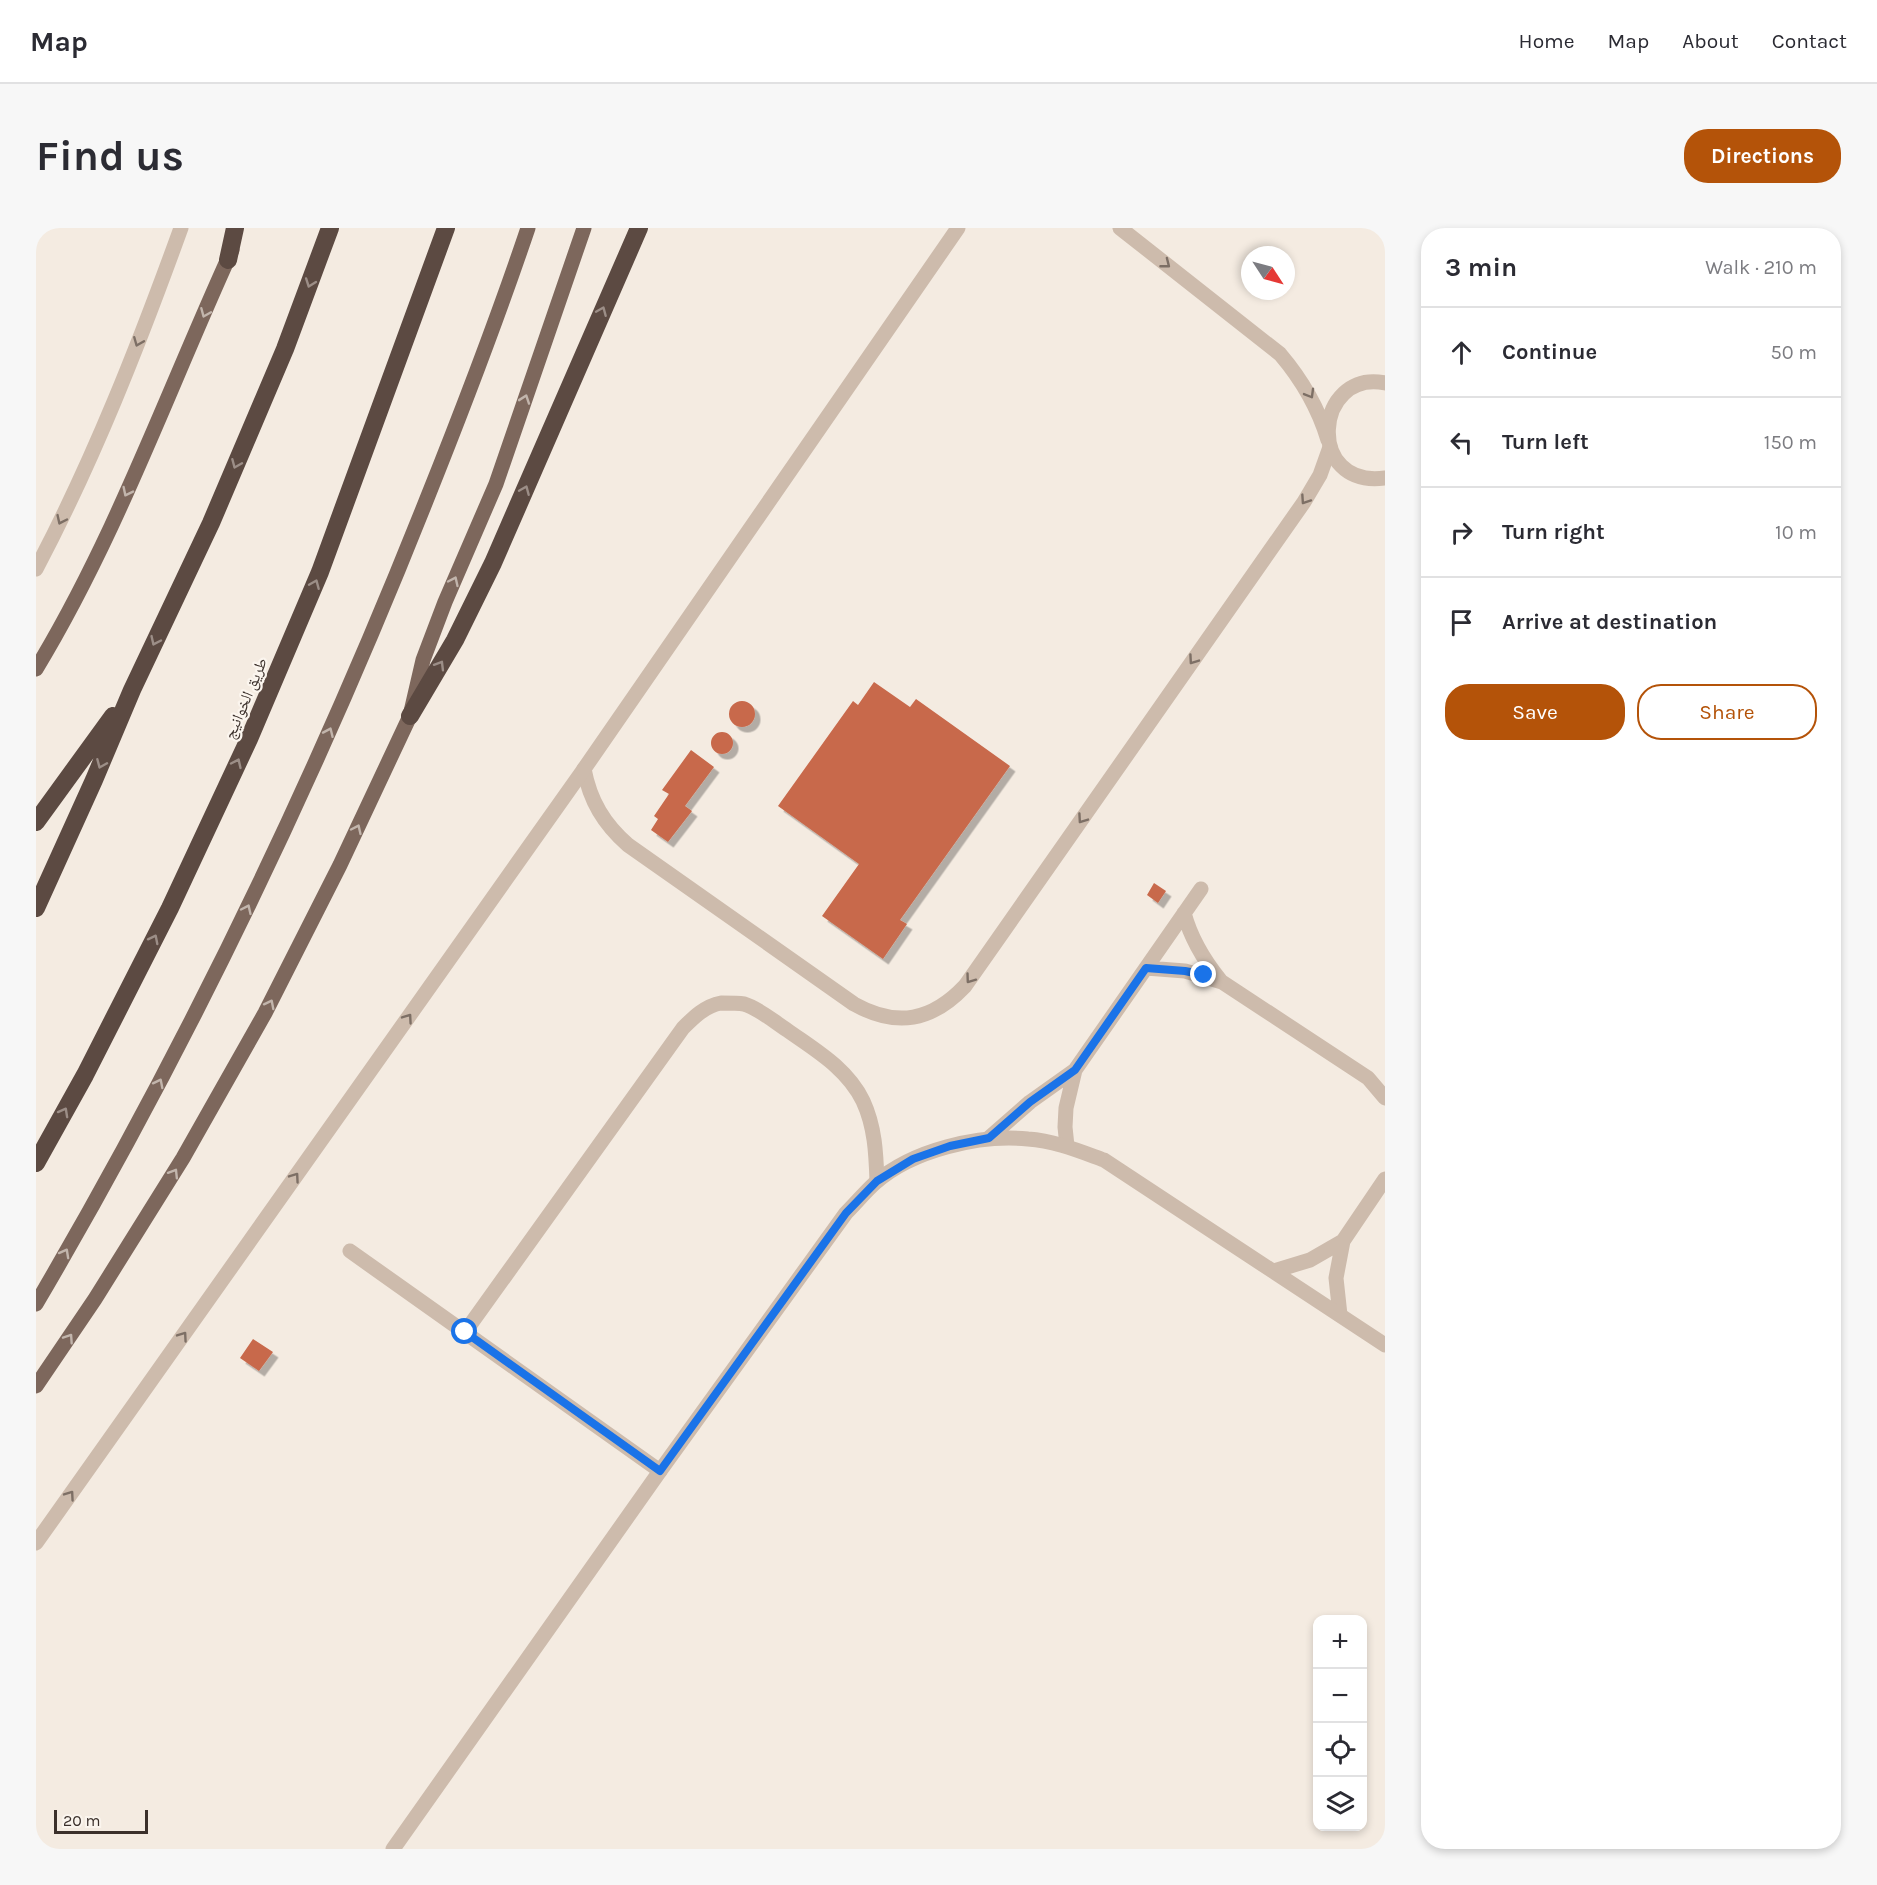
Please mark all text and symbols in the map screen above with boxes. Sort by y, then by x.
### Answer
text: Map [30,25,88,58]
text: Home [1519,29,1575,53]
text: Map [1608,29,1649,53]
text: About [1682,29,1739,53]
text: Contact [1772,29,1847,53]
button: Directions [1684,129,1841,183]
text: Find us [36,131,184,181]
north arrow [1241,246,1295,300]
text: 3 min [1445,252,1517,283]
one-way arrow [1160,256,1171,267]
text: Walk · 210 m [1705,256,1817,279]
one-way arrow [304,277,317,288]
one-way arrow [200,307,212,318]
one-way arrow [595,307,607,318]
one-way arrow [133,336,146,346]
icon: ahead [1445,336,1478,369]
text: Continue [1502,339,1597,365]
text: 50 m [1770,341,1817,364]
one-way arrow [1302,388,1314,398]
one-way arrow [518,394,530,405]
icon: left [1445,426,1478,459]
text: Turn left [1502,429,1589,455]
text: 150 m [1764,431,1817,454]
one-way arrow [232,457,244,468]
one-way arrow [123,486,135,497]
one-way arrow [518,486,530,497]
one-way arrow [1301,493,1312,504]
one-way arrow [56,514,68,525]
icon: right [1445,516,1478,549]
text: Turn right [1502,519,1605,545]
text: 10 m [1775,521,1817,544]
one-way arrow [447,576,459,587]
one-way arrow [308,579,320,590]
icon: arrive [1445,606,1478,639]
text: Arrive at destination [1502,609,1717,635]
one-way arrow [151,634,163,645]
one-way arrow [1189,653,1200,664]
street label: طريق الخوانيج [220,655,272,742]
one-way arrow [432,661,444,672]
button: Save [1445,684,1625,740]
button: Share [1637,684,1817,740]
one-way arrow [322,727,334,738]
one-way arrow [96,758,108,769]
one-way arrow [230,758,242,769]
one-way arrow [1078,813,1089,824]
one-way arrow [350,825,362,836]
one-way arrow [240,904,252,915]
one-way arrow [147,935,158,945]
route end [1190,961,1216,987]
one-way arrow [966,972,977,983]
one-way arrow [263,999,274,1010]
one-way arrow [401,1013,412,1024]
one-way arrow [152,1078,163,1089]
one-way arrow [57,1108,68,1118]
one-way arrow [166,1169,178,1179]
one-way arrow [288,1172,299,1183]
one-way arrow [58,1249,69,1260]
route start [451,1318,477,1344]
one-way arrow [176,1331,187,1342]
one-way arrow [62,1334,73,1345]
one-way arrow [63,1490,74,1501]
map controls [1313,1615,1367,1831]
button: + [1313,1615,1367,1669]
button: − [1313,1669,1367,1723]
button: locate [1313,1723,1367,1777]
button: layers [1313,1777,1367,1831]
scale bar [54,1807,148,1834]
text: 20 m [63,1811,101,1830]

